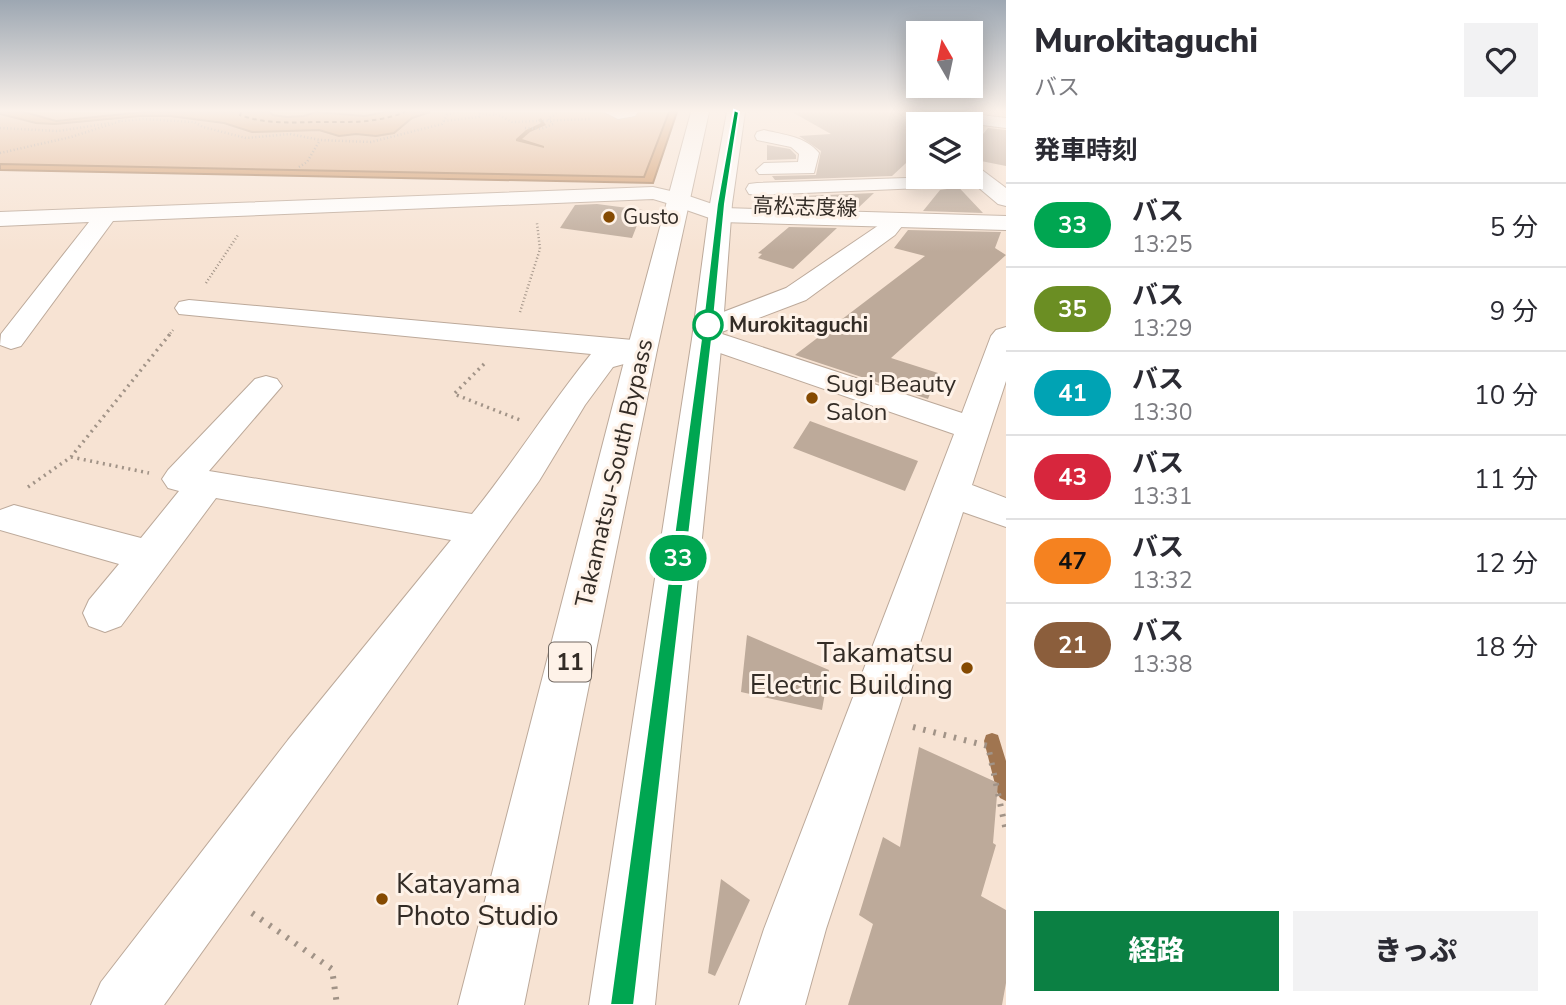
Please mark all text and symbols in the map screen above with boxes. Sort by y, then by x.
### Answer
text: Murokitaguchi [1034,19,1258,64]
north arrow [906,21,984,98]
map controls [906,21,983,189]
button: heart [1464,23,1538,97]
text: バス [1034,72,1080,103]
button: layers [906,112,983,189]
text: 発車時刻 [1034,133,1138,168]
street label: 高松志度線 [752,191,858,223]
text: バス [1132,194,1184,229]
place label: Gusto [623,203,679,231]
marker: Gusto [601,209,617,225]
text: 33 [1058,209,1087,241]
text: 5 分 [1490,210,1538,245]
text: 13:25 [1132,229,1192,260]
text: バス [1132,278,1184,313]
text: 35 [1058,293,1087,325]
text: 9 分 [1490,294,1538,329]
marker: Murokitaguchi [693,310,723,340]
place label: Murokitaguchi [729,311,868,339]
text: 13:29 [1132,313,1192,344]
street label: Takamatsu-South Bypass [568,336,660,610]
text: バス [1132,362,1184,397]
place label: Sugi Beauty Salon [826,368,957,428]
text: 41 [1058,377,1087,409]
text: 10 分 [1474,378,1538,413]
marker: Sugi Beauty Salon [804,390,820,406]
text: 13:30 [1132,397,1192,428]
text: バス [1132,446,1184,481]
text: 43 [1058,461,1087,493]
text: 11 分 [1474,462,1538,497]
text: 13:31 [1132,481,1192,512]
text: バス [1132,530,1184,565]
line badge: 33 [646,535,710,581]
text: 33 [664,542,692,574]
text: 47 [1058,545,1087,577]
text: 12 分 [1474,546,1538,581]
text: 13:32 [1132,565,1192,596]
text: バス [1132,614,1184,649]
text: 21 [1058,629,1087,661]
text: 18 分 [1474,630,1538,665]
place label: Takamatsu Electric Building [750,634,953,704]
road number: 11 [549,642,591,682]
text: 13:38 [1132,649,1192,680]
marker: Takamatsu Electric Building [959,660,975,676]
place label: Katayama Photo Studio [396,865,559,935]
marker: Katayama Photo Studio [374,891,390,907]
button: 経路 [1034,911,1279,991]
button: きっぷ [1293,911,1538,991]

